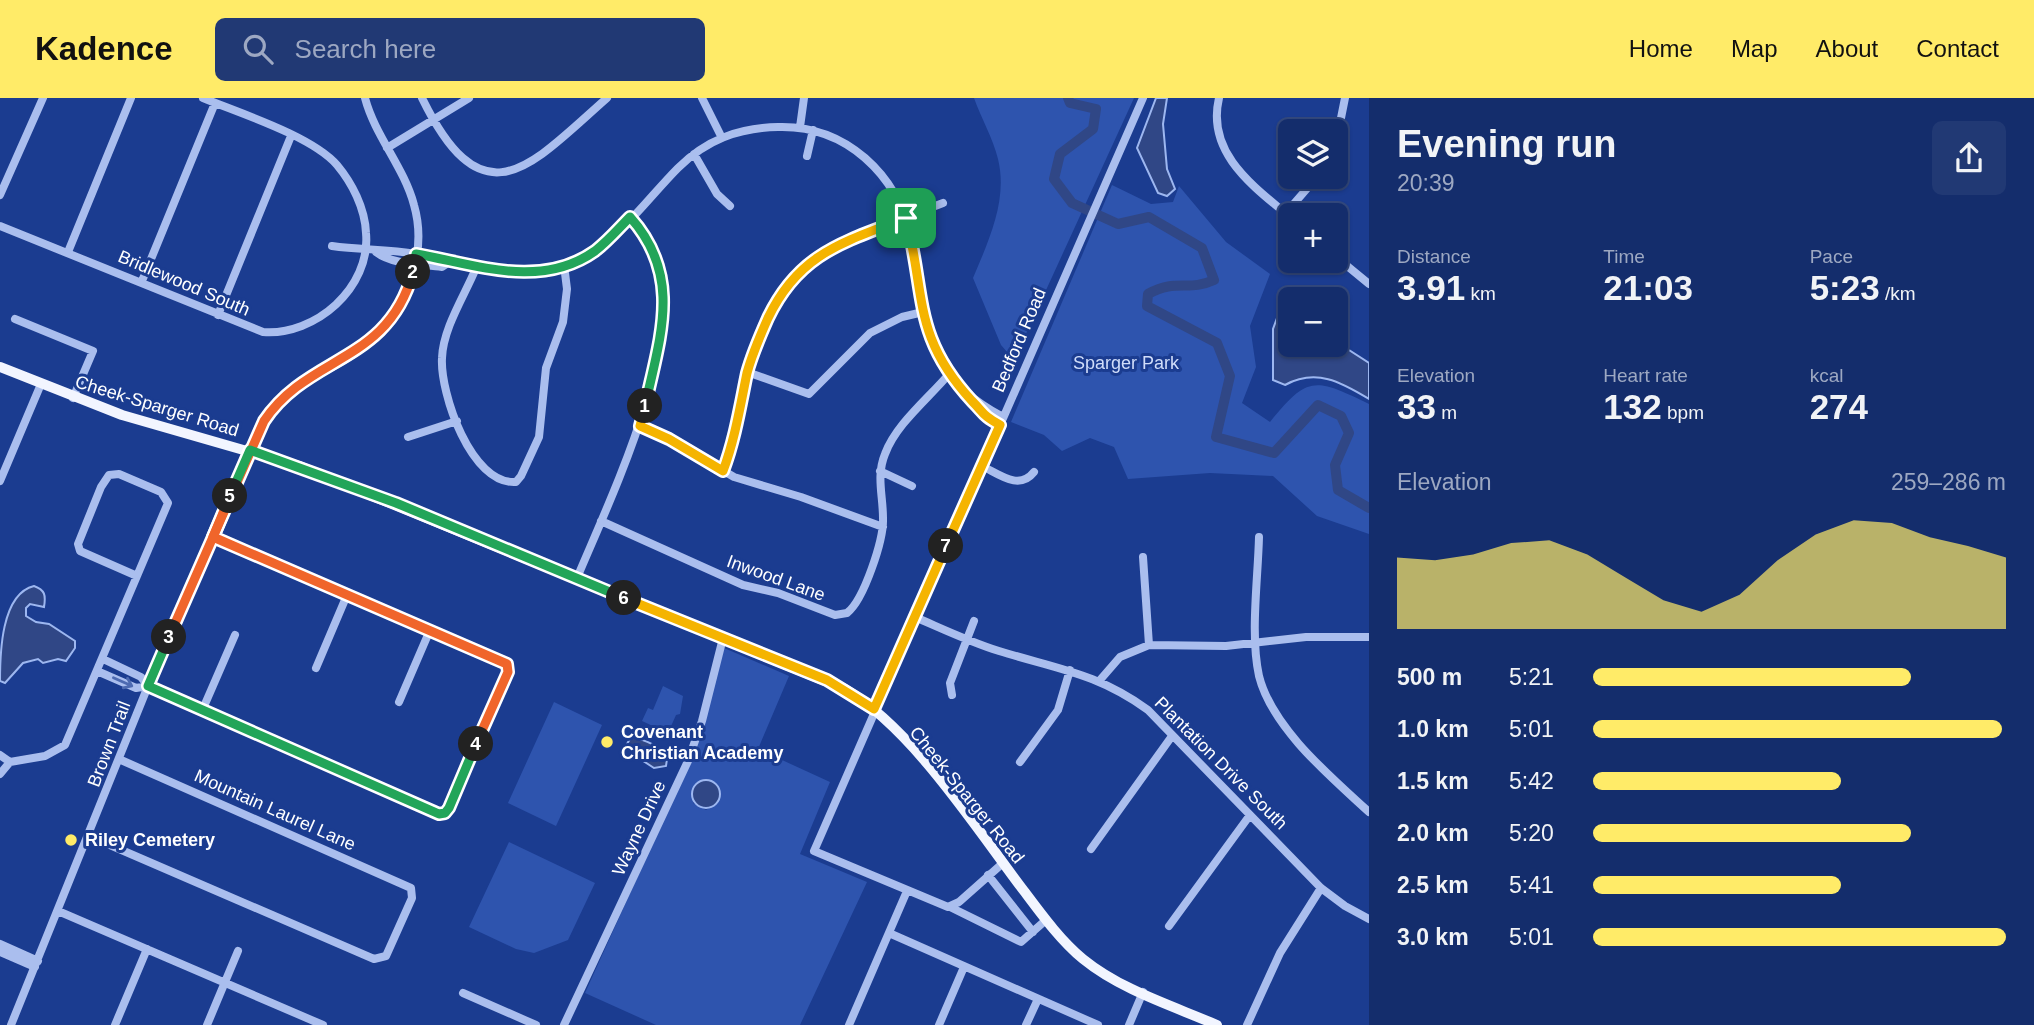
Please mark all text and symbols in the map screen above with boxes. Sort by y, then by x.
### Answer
search box [215,18,705,81]
text: Kadence [35,30,173,67]
icon: search [239,30,277,68]
text: Search here [295,34,436,64]
text: Home [1629,35,1693,62]
text: Map [1731,35,1778,62]
text: About [1816,35,1878,62]
text: Contact [1916,35,1999,62]
map controls [1278,119,1348,357]
button: layers [1278,119,1348,189]
button: share [1932,121,2006,195]
text: Evening run [1397,123,1617,165]
text: 20:39 [1397,170,1455,196]
pin [876,188,936,248]
icon: arrive [887,199,925,237]
button: + [1278,203,1348,273]
street label: Bridlewood South [115,246,253,320]
text: Distance [1397,246,1471,267]
text: Time [1603,246,1645,267]
text: Pace [1810,246,1853,267]
pin: 2 [396,254,430,290]
text: 2 [407,261,418,282]
text: 3.91 [1397,268,1465,307]
text: 21:03 [1603,268,1693,307]
text: 5:23 [1810,268,1880,307]
text: km [1465,283,1496,304]
text: /km [1880,283,1916,304]
street label: Bedford Road [988,285,1050,395]
button: − [1278,287,1348,357]
park label: Sparger Park [1073,353,1180,373]
text: Elevation [1397,365,1475,386]
text: Heart rate [1603,365,1688,386]
text: kcal [1810,365,1843,386]
street label: Cheek-Sparger Road [73,372,241,440]
text: 33 [1397,387,1436,426]
text: 132 [1603,387,1662,426]
text: 274 [1810,387,1868,426]
pin: 1 [628,388,662,424]
text: 1 [639,395,650,416]
text: m [1436,402,1457,423]
text: bpm [1662,402,1704,423]
text: Elevation [1397,469,1492,495]
text: 259–286 m [1891,469,2006,495]
pin: 5 [212,478,247,514]
text: 5 [224,485,235,506]
pin: 7 [928,528,964,564]
text: 7 [940,535,951,556]
street label: Inwood Lane [724,551,828,605]
pin: 6 [606,580,642,616]
text: 6 [618,587,629,608]
pin: 3 [152,620,186,654]
text: 3 [163,626,174,647]
text: 500 m [1397,664,1462,690]
text: 5:21 [1509,664,1554,690]
one-way arrow [111,676,133,689]
street label: Plantation Drive South [1151,693,1291,833]
street label: Brown Trail [84,698,134,790]
text: 1.0 km [1397,716,1469,742]
text: 5:01 [1509,716,1554,742]
place label: Covenant Christian Academy [621,722,783,763]
street label: Cheek-Sparger Road [906,723,1028,867]
pin: 4 [458,726,494,762]
text: 4 [470,733,481,754]
marker: Covenant Christian Academy [599,734,615,750]
street label: Mountain Laurel Lane [191,765,359,855]
text: 1.5 km [1397,768,1469,794]
text: 5:42 [1509,768,1554,794]
street label: Wayne Drive [608,777,670,879]
text: 2.0 km [1397,820,1469,846]
text: 5:20 [1509,820,1554,846]
place label: Riley Cemetery [85,830,215,850]
marker: Riley Cemetery [63,832,79,848]
text: 2.5 km [1397,872,1469,898]
text: 5:41 [1509,872,1554,898]
text: 3.0 km [1397,924,1469,950]
text: 5:01 [1509,924,1554,950]

